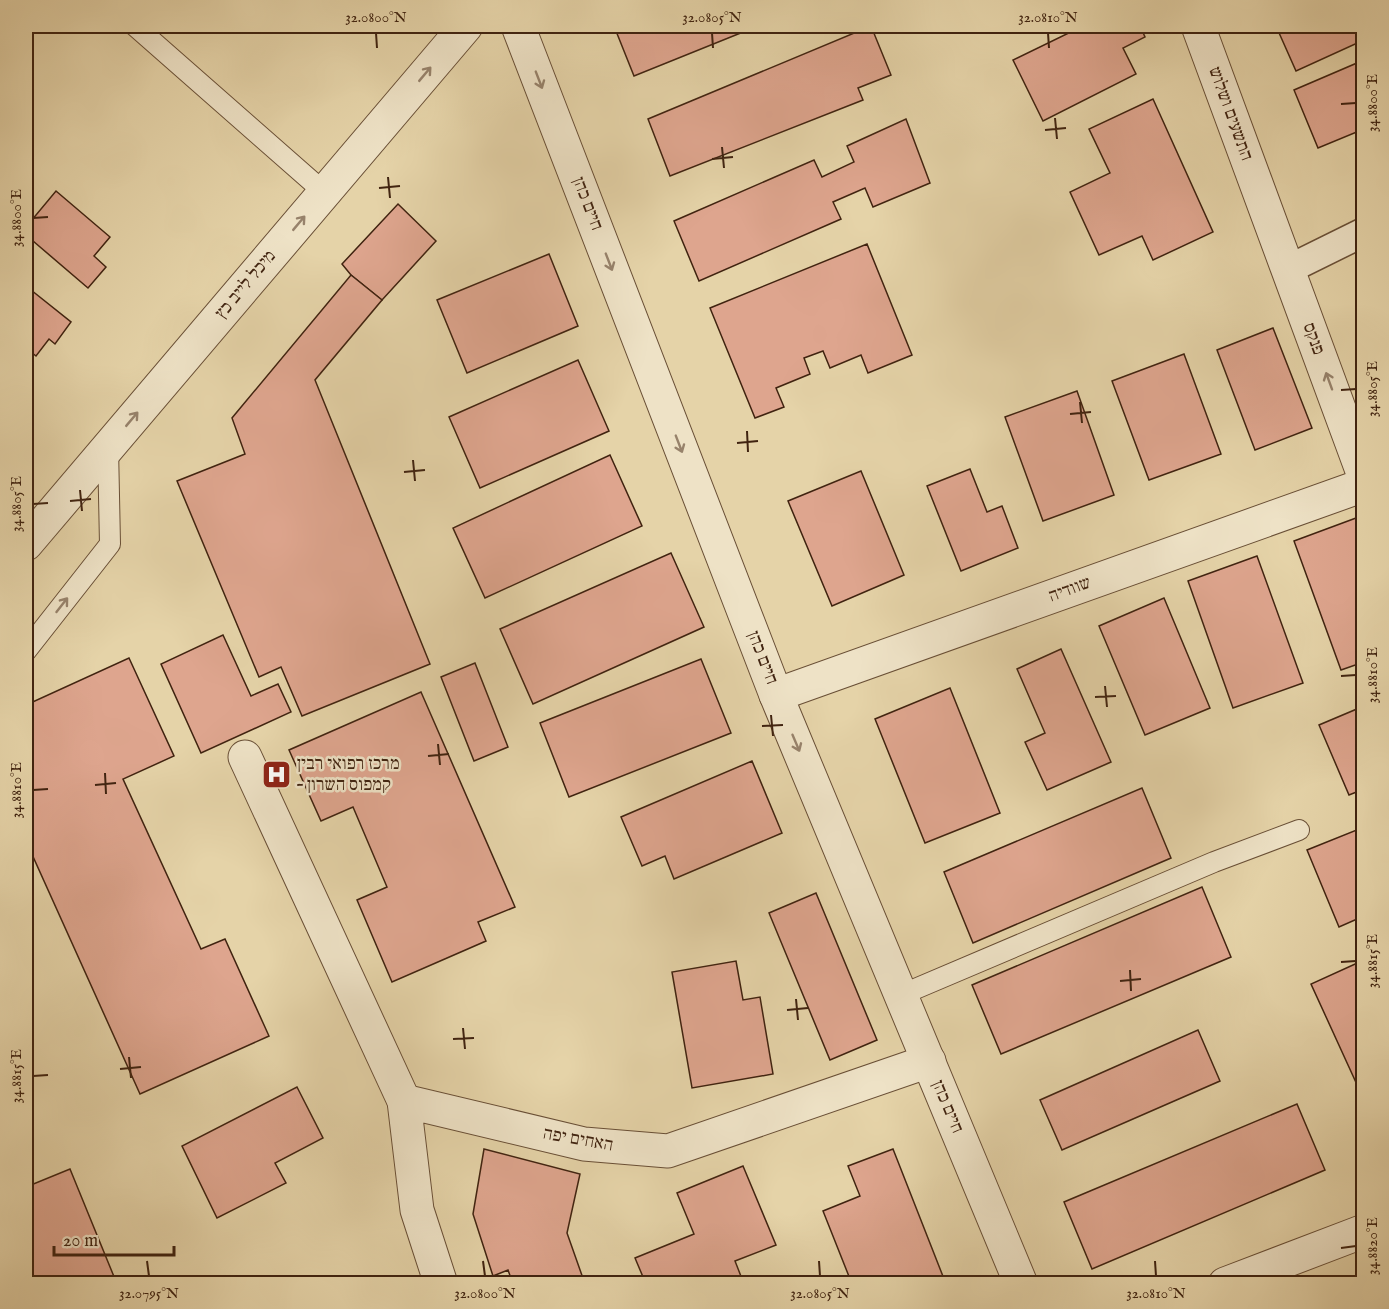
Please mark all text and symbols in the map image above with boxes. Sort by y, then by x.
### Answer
text: 32.0800°N [345,8,407,27]
text: 32.0805°N [682,8,742,27]
text: 32.0810°N [1018,8,1078,27]
street label: התשעים ושלוש [1202,64,1258,164]
one-way arrow [418,67,432,82]
one-way arrow [534,70,545,89]
text: 34.8800°E [1363,74,1382,132]
street label: חיים כהן [566,174,608,234]
text: 34.8800°E [7,189,26,247]
one-way arrow [292,216,306,231]
street label: מיכל לייב כץ [210,246,282,324]
one-way arrow [604,252,615,271]
street label: פנקס [1297,320,1329,358]
text: 34.8805°E [1363,361,1382,417]
one-way arrow [1322,373,1333,391]
one-way arrow [125,411,138,427]
one-way arrow [675,434,686,453]
text: 34.8805°E [7,476,26,532]
street label: שוודיה [1046,572,1094,608]
one-way arrow [55,598,68,614]
street label: חיים כהן [741,628,783,688]
text: 34.8810°E [1363,647,1382,703]
one-way arrow [791,733,802,752]
place label: מרכז רפואי רבין – קמפוס השרון [297,753,400,797]
hospital icon: מרכז רפואי רבין – קמפוס השרון [260,758,292,790]
text: 34.8810°E [7,762,26,818]
text: 34.8815°E [1363,934,1382,988]
text: 34.8815°E [7,1049,26,1103]
street label: חיים כהן [926,1077,968,1137]
street label: האחים יפה [541,1123,615,1157]
text: 34.8820°E [1363,1217,1382,1275]
scale bar [54,1219,174,1257]
text: 20 m [63,1230,98,1253]
text: 32.0795°N [119,1284,179,1303]
text: 32.0800°N [454,1284,516,1303]
text: 32.0805°N [790,1284,850,1303]
text: 32.0810°N [1126,1284,1186,1303]

